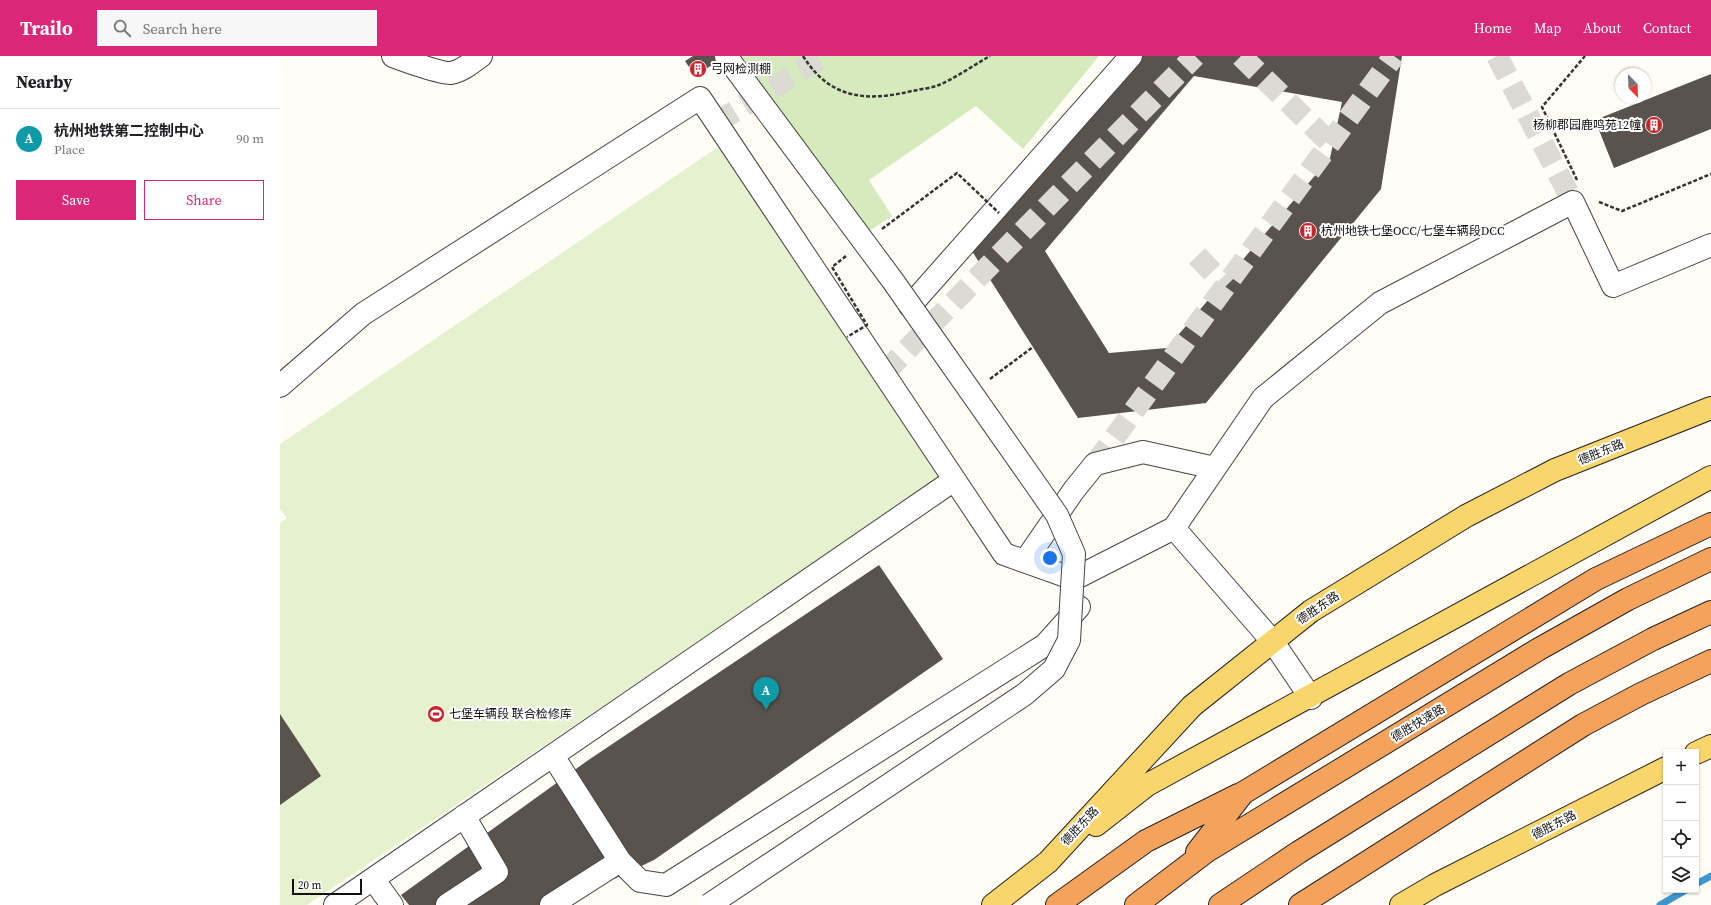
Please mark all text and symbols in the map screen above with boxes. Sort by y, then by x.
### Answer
search box [97,10,377,46]
text: Trailo [20,15,73,41]
icon: search [111,17,133,39]
text: Search here [143,18,222,39]
text: Home [1474,18,1512,38]
text: Map [1534,18,1561,38]
text: About [1583,18,1621,38]
text: Contact [1643,18,1691,38]
building icon: 弓网检测棚 [688,59,708,79]
place label: 弓网检测棚 [711,61,771,77]
north arrow [1615,68,1651,104]
text: Nearby [16,70,72,94]
building icon: 杨柳郡园鹿鸣苑12幢 [1644,115,1664,135]
place label: 杨柳郡园鹿鸣苑12幢 [1533,117,1641,133]
text: 杭州地铁第二控制中心 [54,120,204,141]
text: A [25,130,33,147]
text: 90 m [236,130,264,147]
text: Place [54,141,85,158]
button: Save [16,180,136,220]
button: Share [144,180,264,220]
building icon: 杭州地铁七堡OCC/七堡车辆段DCC [1298,221,1318,241]
place label: 杭州地铁七堡OCC/七堡车辆段DCC [1321,223,1505,239]
street label: 德胜东路 [1576,436,1626,468]
your location [1040,548,1060,568]
street label: 德胜东路 [1294,588,1342,628]
pin: A [753,677,779,710]
street label: 德胜快速路 [1388,701,1448,745]
sports icon: 七堡车辆段 联合检修库 [426,704,446,724]
place label: 七堡车辆段 联合检修库 [449,706,572,722]
map controls [1663,749,1699,893]
button: + [1663,749,1699,785]
button: − [1663,785,1699,821]
street label: 德胜东路 [1058,803,1102,849]
street label: 德胜东路 [1529,807,1579,843]
button: locate [1663,821,1699,857]
button: layers [1663,857,1699,893]
scale bar [292,877,362,896]
text: 20 m [298,878,321,893]

